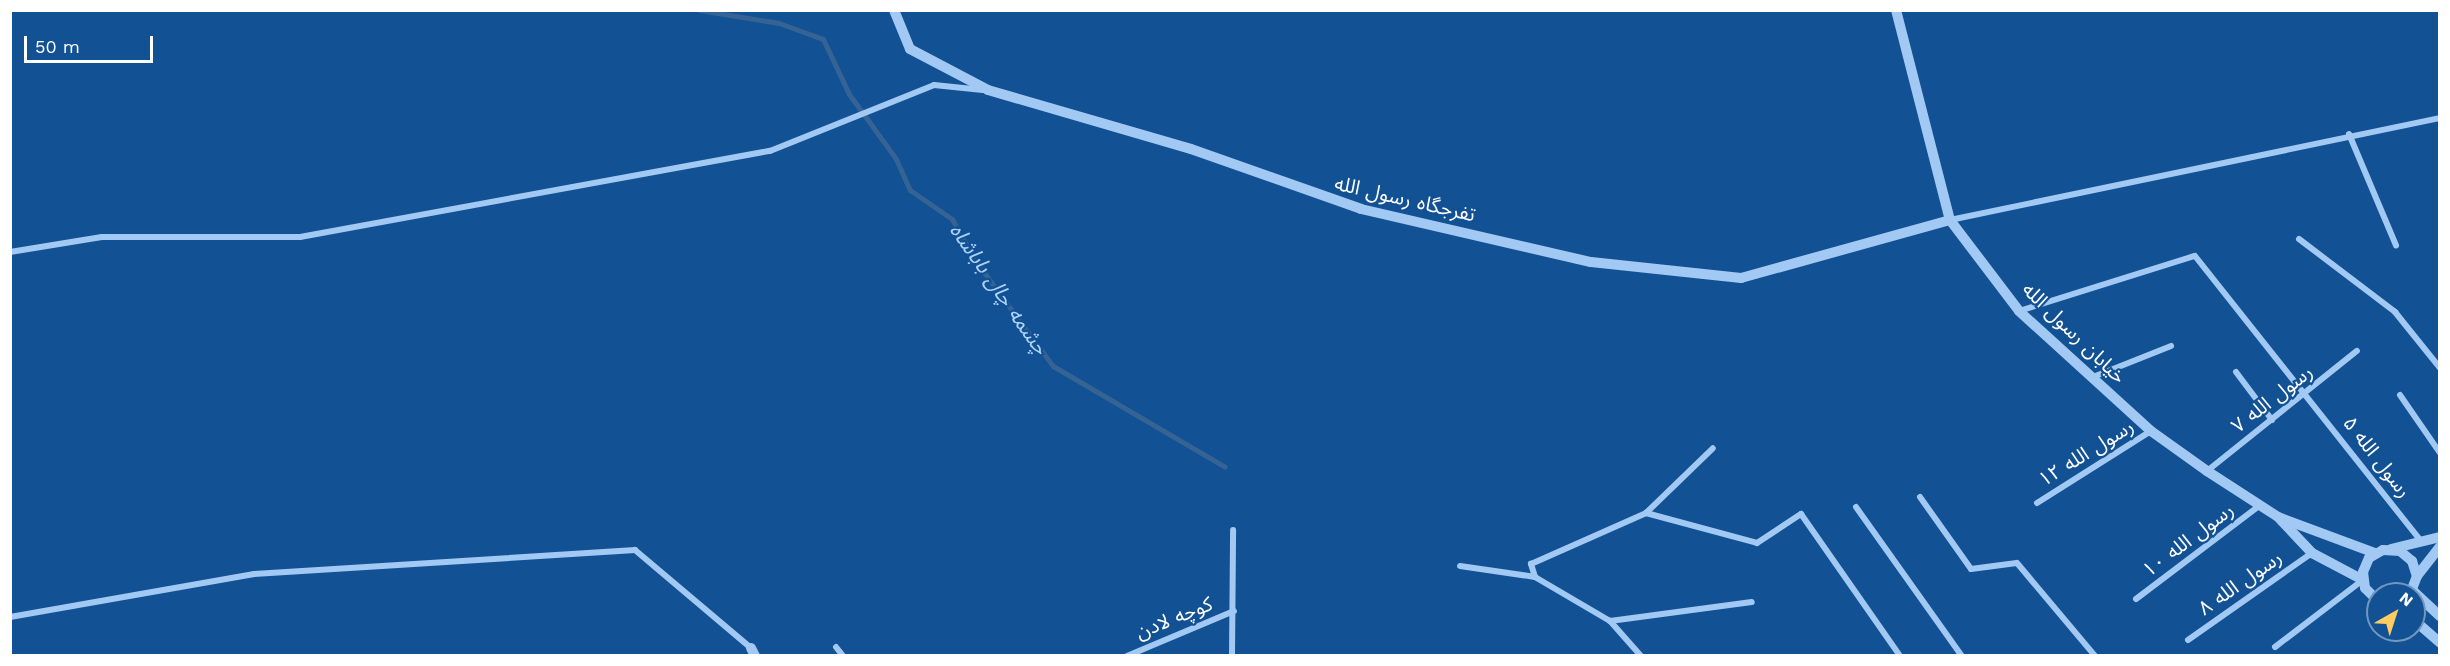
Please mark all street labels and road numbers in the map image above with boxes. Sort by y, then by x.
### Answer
street label: تفرجگاه رسول الله [1332,171,1478,227]
street label: خیابان رسول الله [2017,277,2131,389]
street label: رسول الله ۷ [2227,360,2317,438]
street label: رسول الله ۵ [2338,412,2416,502]
street label: رسول الله ۱۲ [2034,414,2138,492]
street label: رسول الله ۱۰ [2138,498,2238,582]
street label: رسول الله ۸ [2194,545,2286,621]
street label: کوچه لادن [1132,592,1216,644]

